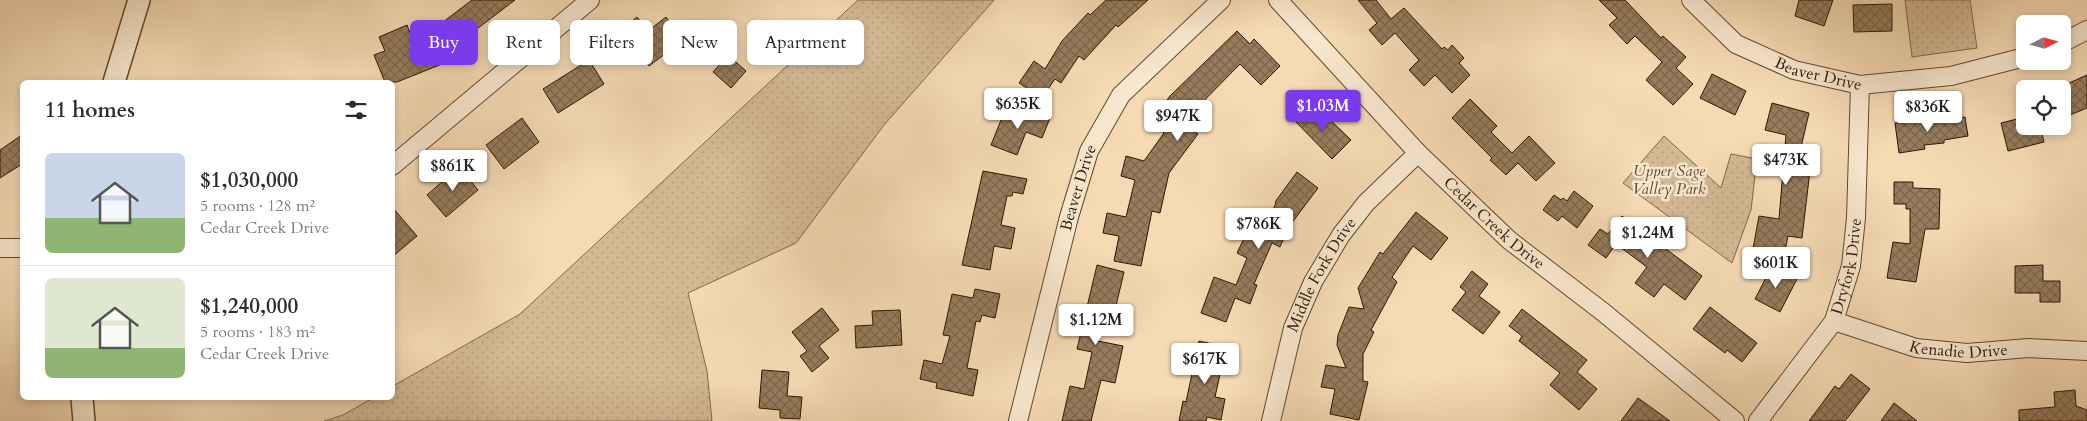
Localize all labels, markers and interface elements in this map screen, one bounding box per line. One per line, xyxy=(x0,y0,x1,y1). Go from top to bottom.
north arrow xyxy=(2016,15,2071,70)
map controls xyxy=(2016,15,2071,135)
chip: Buy xyxy=(410,20,478,65)
chip: Rent xyxy=(488,20,560,65)
chip: Filters xyxy=(570,20,653,65)
chip: New xyxy=(663,20,737,65)
chip: Apartment xyxy=(747,20,864,65)
street label: Beaver Drive xyxy=(1771,52,1864,96)
button: locate xyxy=(2016,80,2071,135)
pin: $635K xyxy=(983,88,1053,130)
pin: $1.03M xyxy=(1282,90,1364,132)
pin: $836K xyxy=(1893,90,1963,133)
text: $635K xyxy=(995,93,1041,115)
text: $1.03M xyxy=(1297,95,1349,117)
text: 11 homes xyxy=(45,96,135,125)
icon: filters xyxy=(342,96,370,124)
text: $836K xyxy=(1905,96,1951,118)
pin: $947K xyxy=(1143,100,1213,142)
text: $947K xyxy=(1155,105,1201,127)
street label: Beaver Drive xyxy=(1055,140,1102,233)
pin: $473K xyxy=(1751,144,1821,186)
text: $473K xyxy=(1763,149,1809,171)
pin: $861K xyxy=(418,150,488,192)
text: $861K xyxy=(430,155,476,177)
park label: Upper Sage Valley Park xyxy=(1632,160,1706,200)
text: $1,030,000 xyxy=(200,166,298,195)
street label: Cedar Creek Drive xyxy=(1439,172,1549,274)
icon: home xyxy=(85,173,145,233)
text: 5 rooms · 128 m² xyxy=(200,195,315,217)
pin: $786K xyxy=(1224,208,1294,250)
text: $786K xyxy=(1236,213,1282,235)
street label: Middle Fork Drive xyxy=(1282,213,1362,335)
pin: $1.24M xyxy=(1607,216,1689,259)
text: Cedar Creek Drive xyxy=(200,217,329,239)
street label: Dryfork Drive xyxy=(1826,217,1867,317)
text: $1.24M xyxy=(1622,222,1674,244)
pin: $601K xyxy=(1741,246,1811,289)
text: $601K xyxy=(1753,252,1799,274)
text: $1,240,000 xyxy=(200,292,298,321)
icon: home xyxy=(85,298,145,358)
pin: $1.12M xyxy=(1055,304,1137,346)
text: $1.12M xyxy=(1070,309,1122,331)
text: 5 rooms · 183 m² xyxy=(200,321,315,343)
street label: Kenadie Drive xyxy=(1906,335,2008,364)
pin: $617K xyxy=(1170,342,1240,385)
text: Cedar Creek Drive xyxy=(200,343,329,365)
text: $617K xyxy=(1182,348,1228,370)

